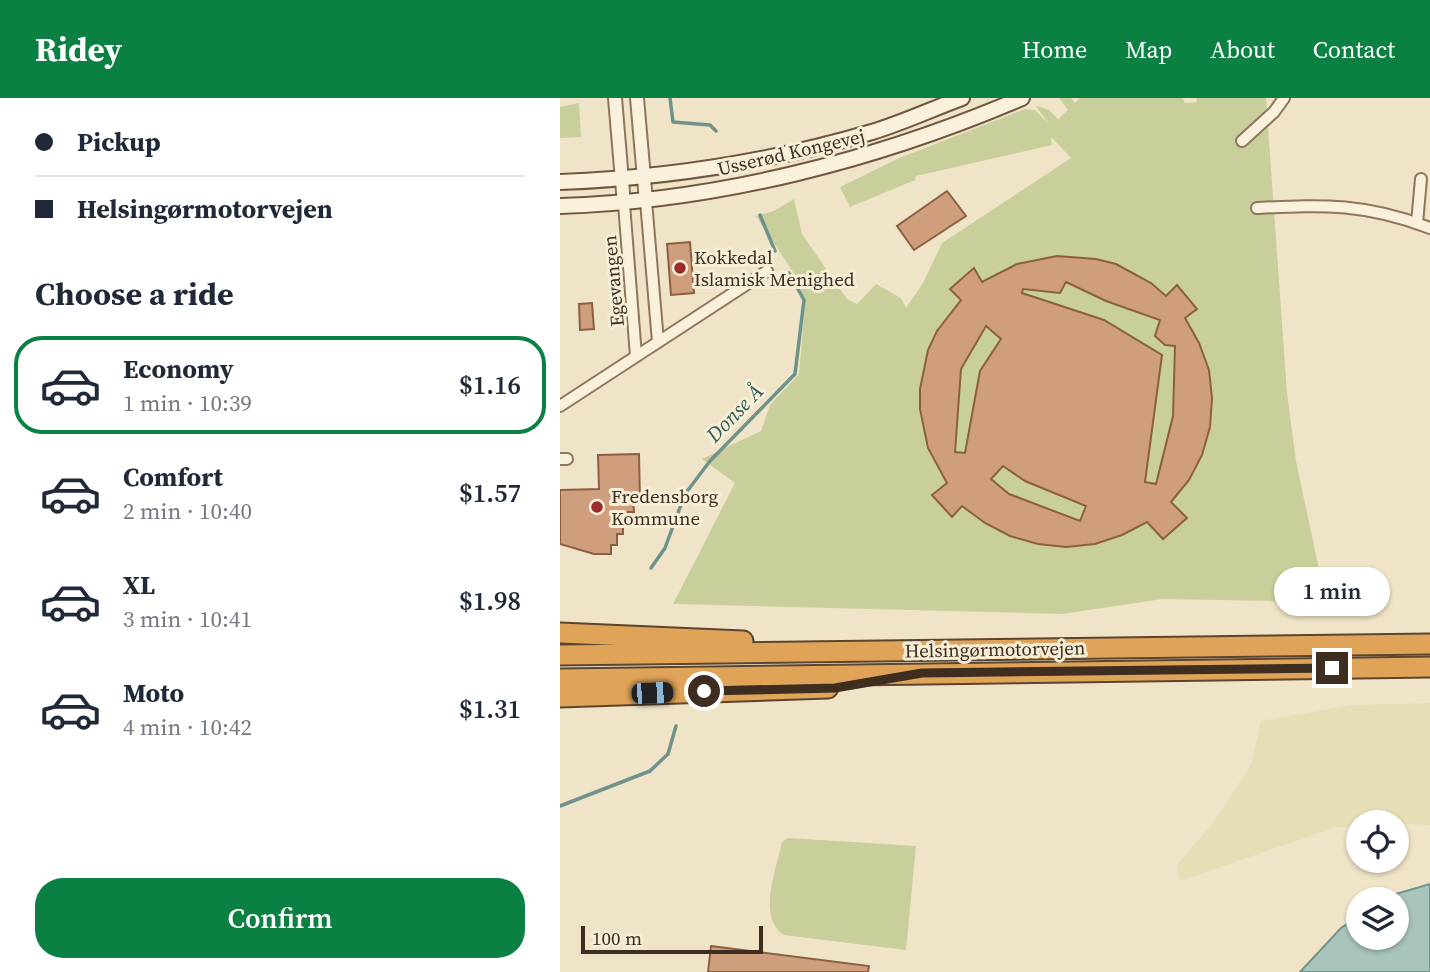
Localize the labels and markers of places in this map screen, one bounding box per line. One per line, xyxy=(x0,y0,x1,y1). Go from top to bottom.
place label: Kokkedal Islamisk Menighed xyxy=(694,244,855,292)
marker: Kokkedal Islamisk Menighed xyxy=(672,260,688,276)
place label: Fredensborg Kommune xyxy=(611,483,718,531)
marker: Fredensborg Kommune xyxy=(589,499,605,515)

